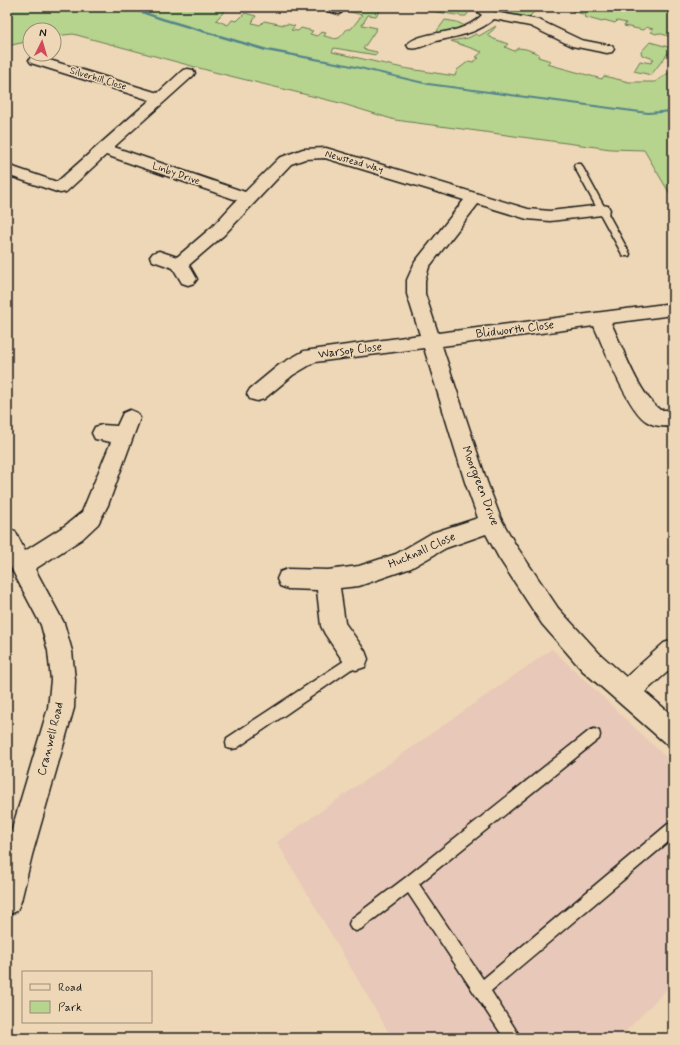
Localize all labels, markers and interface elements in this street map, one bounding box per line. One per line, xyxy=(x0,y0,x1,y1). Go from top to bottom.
north arrow xyxy=(22,22,62,62)
text: N xyxy=(39,26,47,40)
street label: Silverhill Close xyxy=(68,64,128,94)
street label: Newstead Way xyxy=(323,147,385,177)
street label: Linby Drive xyxy=(151,159,202,188)
street label: Blidworth Close xyxy=(475,317,555,343)
street label: Warsop Close xyxy=(317,339,383,363)
street label: Moorgreen Drive xyxy=(457,444,503,528)
street label: Hucknall Close xyxy=(386,529,458,573)
street label: Cranwell Road xyxy=(34,700,68,778)
legend xyxy=(22,971,152,1023)
text: Road xyxy=(58,980,82,996)
text: Park xyxy=(58,1000,82,1016)

